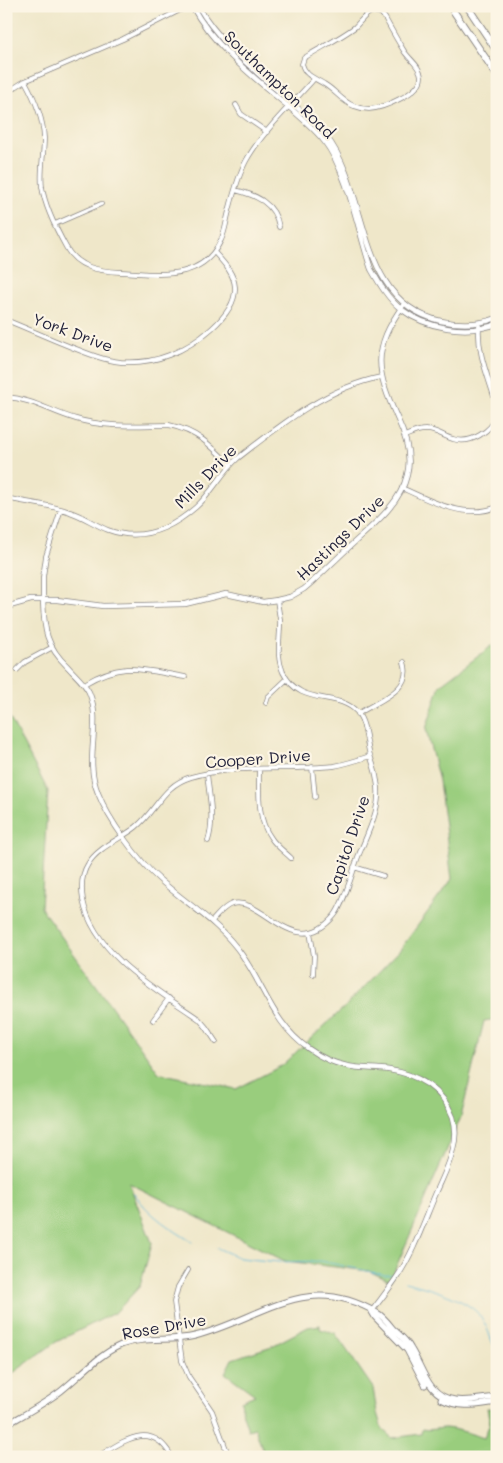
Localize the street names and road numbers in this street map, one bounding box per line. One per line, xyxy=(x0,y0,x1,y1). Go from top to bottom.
street label: Southampton Road xyxy=(220,26,340,142)
street label: York Drive xyxy=(30,308,116,356)
street label: Mills Drive xyxy=(169,440,241,512)
street label: Hastings Drive xyxy=(292,490,388,584)
street label: Cooper Drive xyxy=(205,744,311,772)
street label: Capitol Drive xyxy=(320,792,374,898)
street label: Rose Drive xyxy=(120,1308,208,1344)

